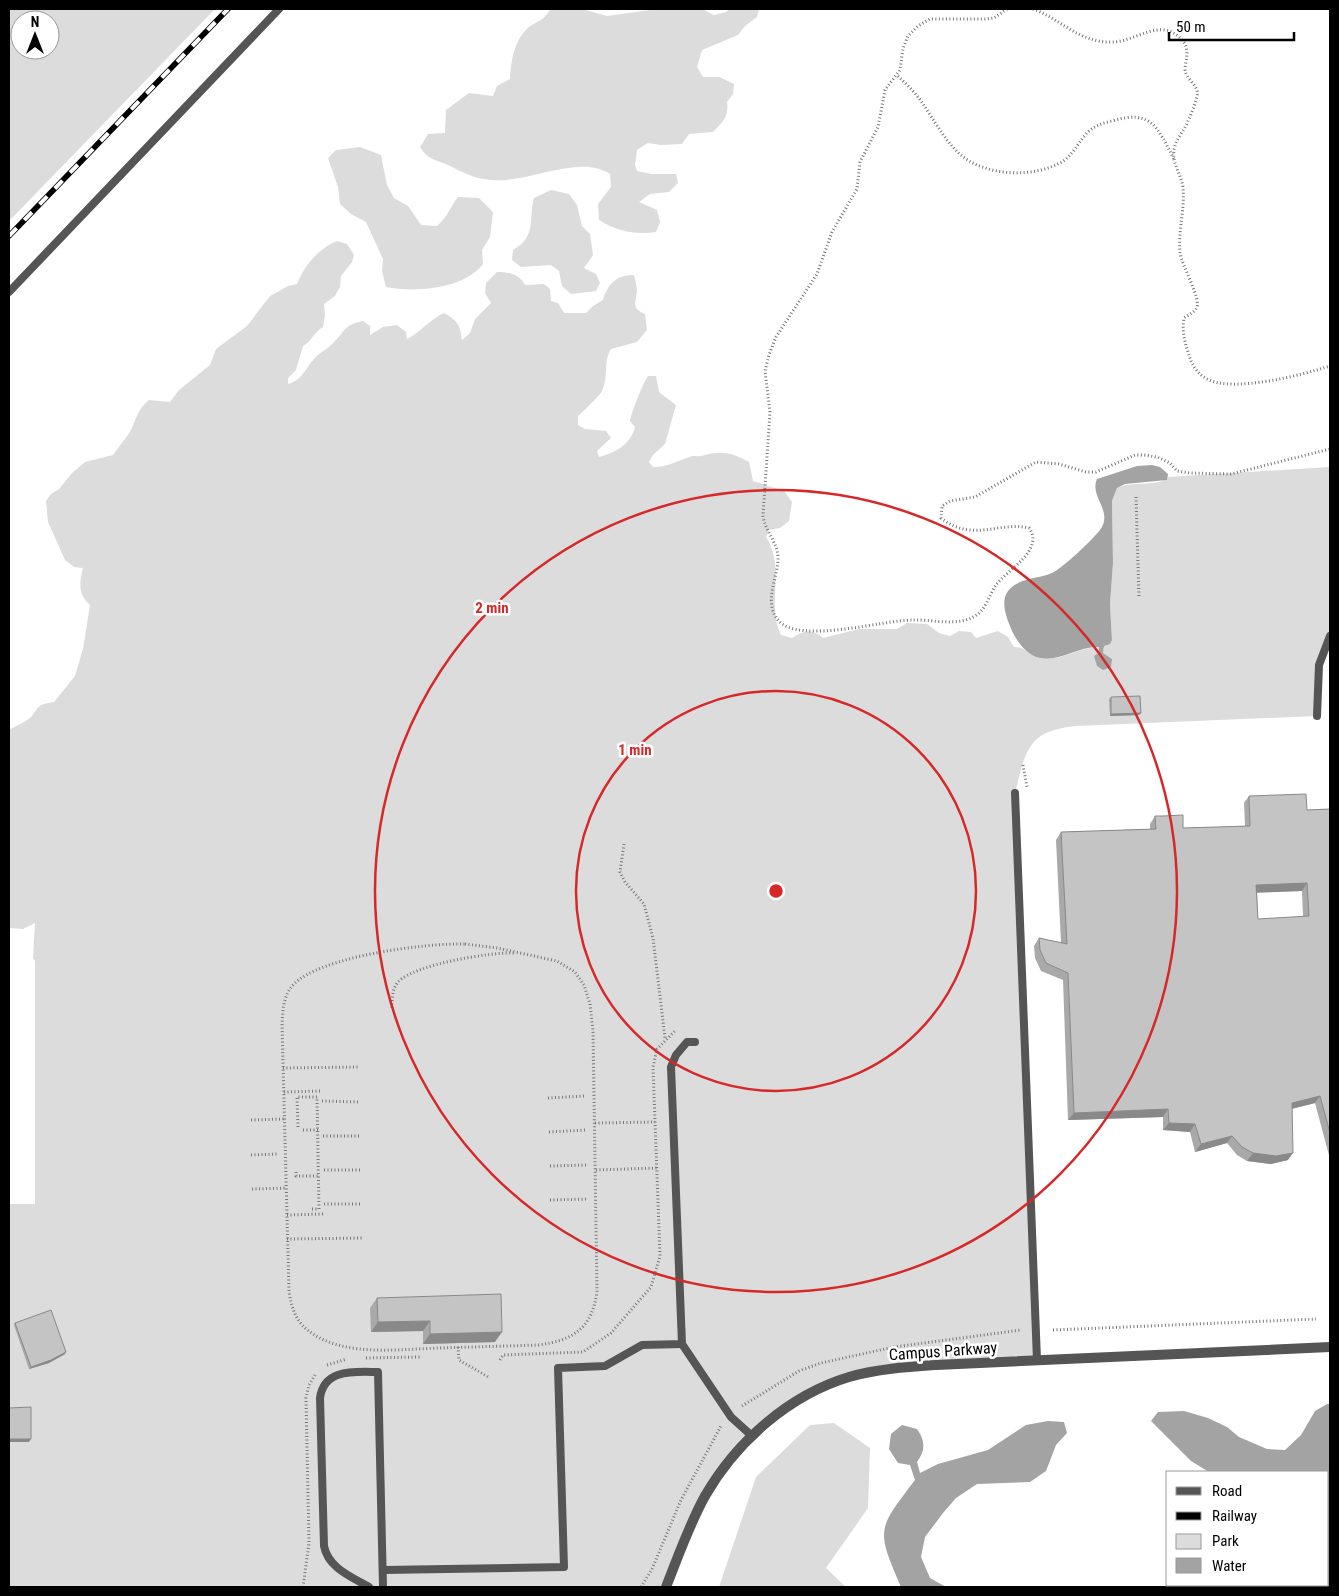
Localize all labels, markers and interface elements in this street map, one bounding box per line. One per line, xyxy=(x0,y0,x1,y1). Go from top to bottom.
north arrow xyxy=(10,10,60,60)
scale bar xyxy=(1169,10,1294,42)
text: N xyxy=(31,14,39,30)
text: 50 m xyxy=(1176,18,1206,36)
text: 2 min xyxy=(475,599,509,617)
text: 1 min xyxy=(618,741,652,759)
centre of rings xyxy=(767,882,785,900)
street label: Campus Parkway xyxy=(888,1338,998,1364)
legend xyxy=(1166,1471,1329,1586)
text: Road xyxy=(1212,1482,1242,1500)
text: Railway xyxy=(1212,1507,1257,1525)
text: Park xyxy=(1212,1532,1239,1550)
text: Water xyxy=(1212,1557,1247,1575)

